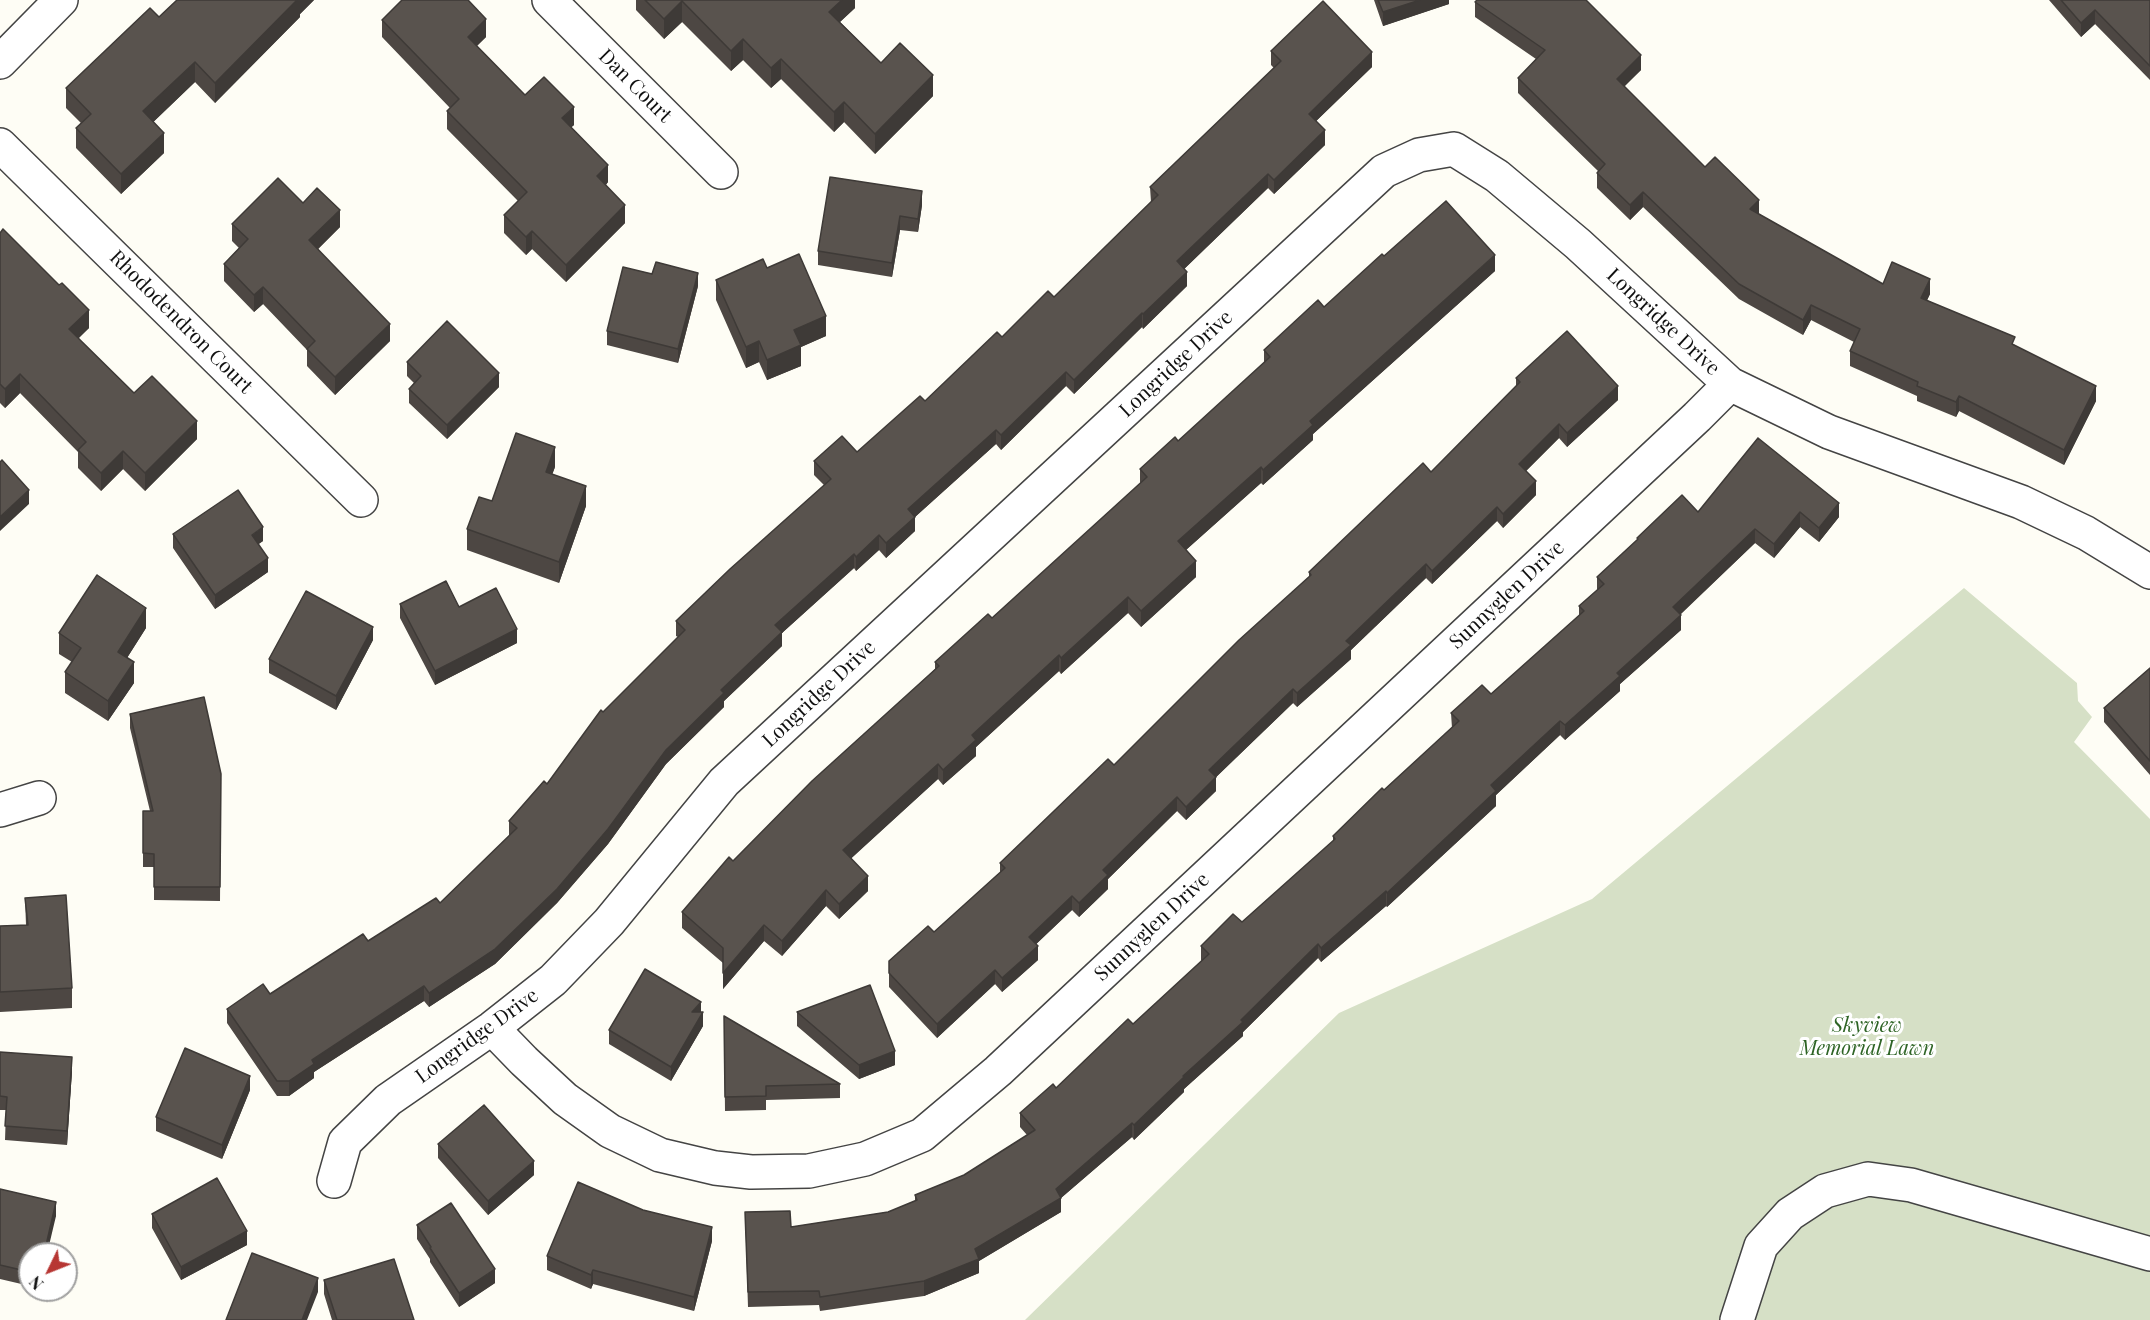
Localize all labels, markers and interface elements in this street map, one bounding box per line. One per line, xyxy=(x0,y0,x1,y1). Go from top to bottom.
street label: Dan Court xyxy=(593,44,677,128)
street label: Rhododendron Court xyxy=(105,246,257,398)
street label: Longridge Drive xyxy=(1602,264,1724,380)
street label: Longridge Drive xyxy=(1115,306,1237,422)
street label: Sunnyglen Drive xyxy=(1445,536,1569,654)
street label: Longridge Drive xyxy=(758,636,880,752)
street label: Sunnyglen Drive xyxy=(1090,868,1214,986)
street label: Longridge Drive xyxy=(411,983,543,1089)
park label: Skyview Memorial Lawn xyxy=(1800,1014,1934,1061)
north arrow xyxy=(18,1242,78,1302)
text: N xyxy=(24,1272,48,1295)

